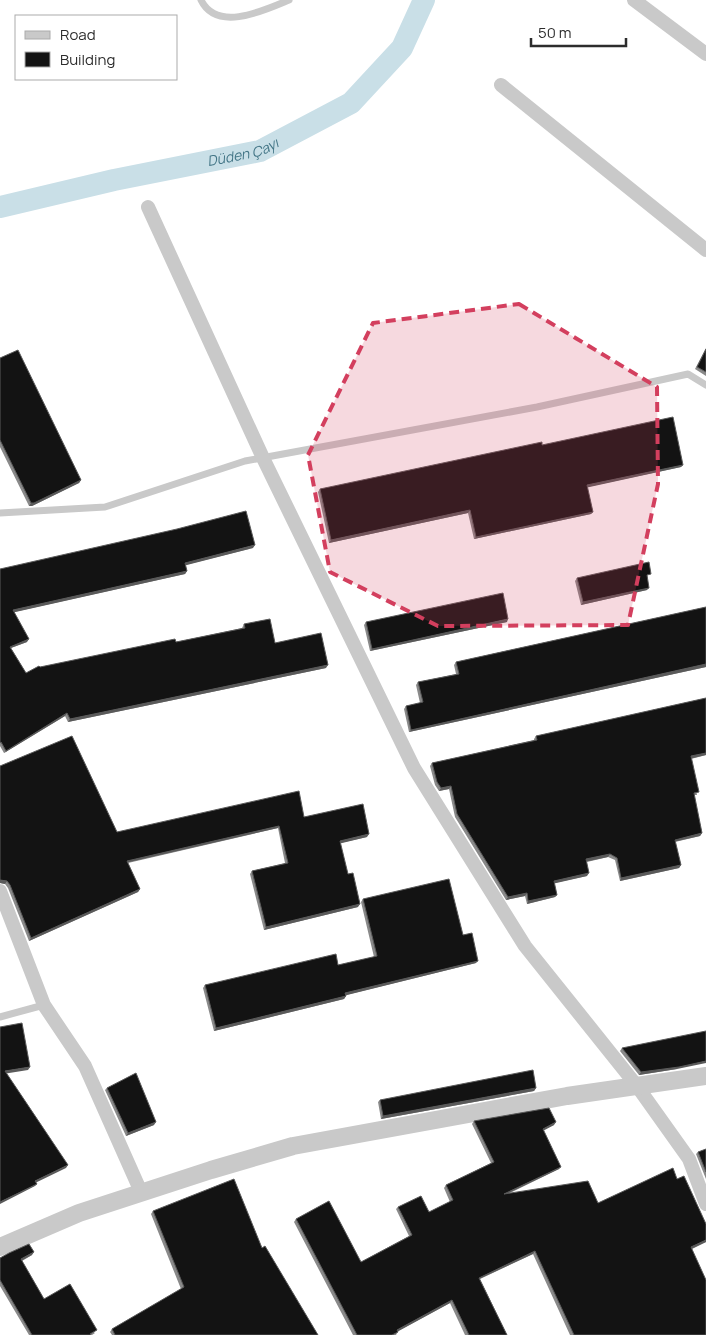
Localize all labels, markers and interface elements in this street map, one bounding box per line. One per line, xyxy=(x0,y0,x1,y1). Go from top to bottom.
legend xyxy=(15,15,178,80)
scale bar xyxy=(531,15,626,47)
text: 50 m xyxy=(538,22,572,43)
text: Road xyxy=(60,24,96,45)
text: Building xyxy=(60,49,115,70)
water label: Düden Çayı xyxy=(205,132,283,170)

